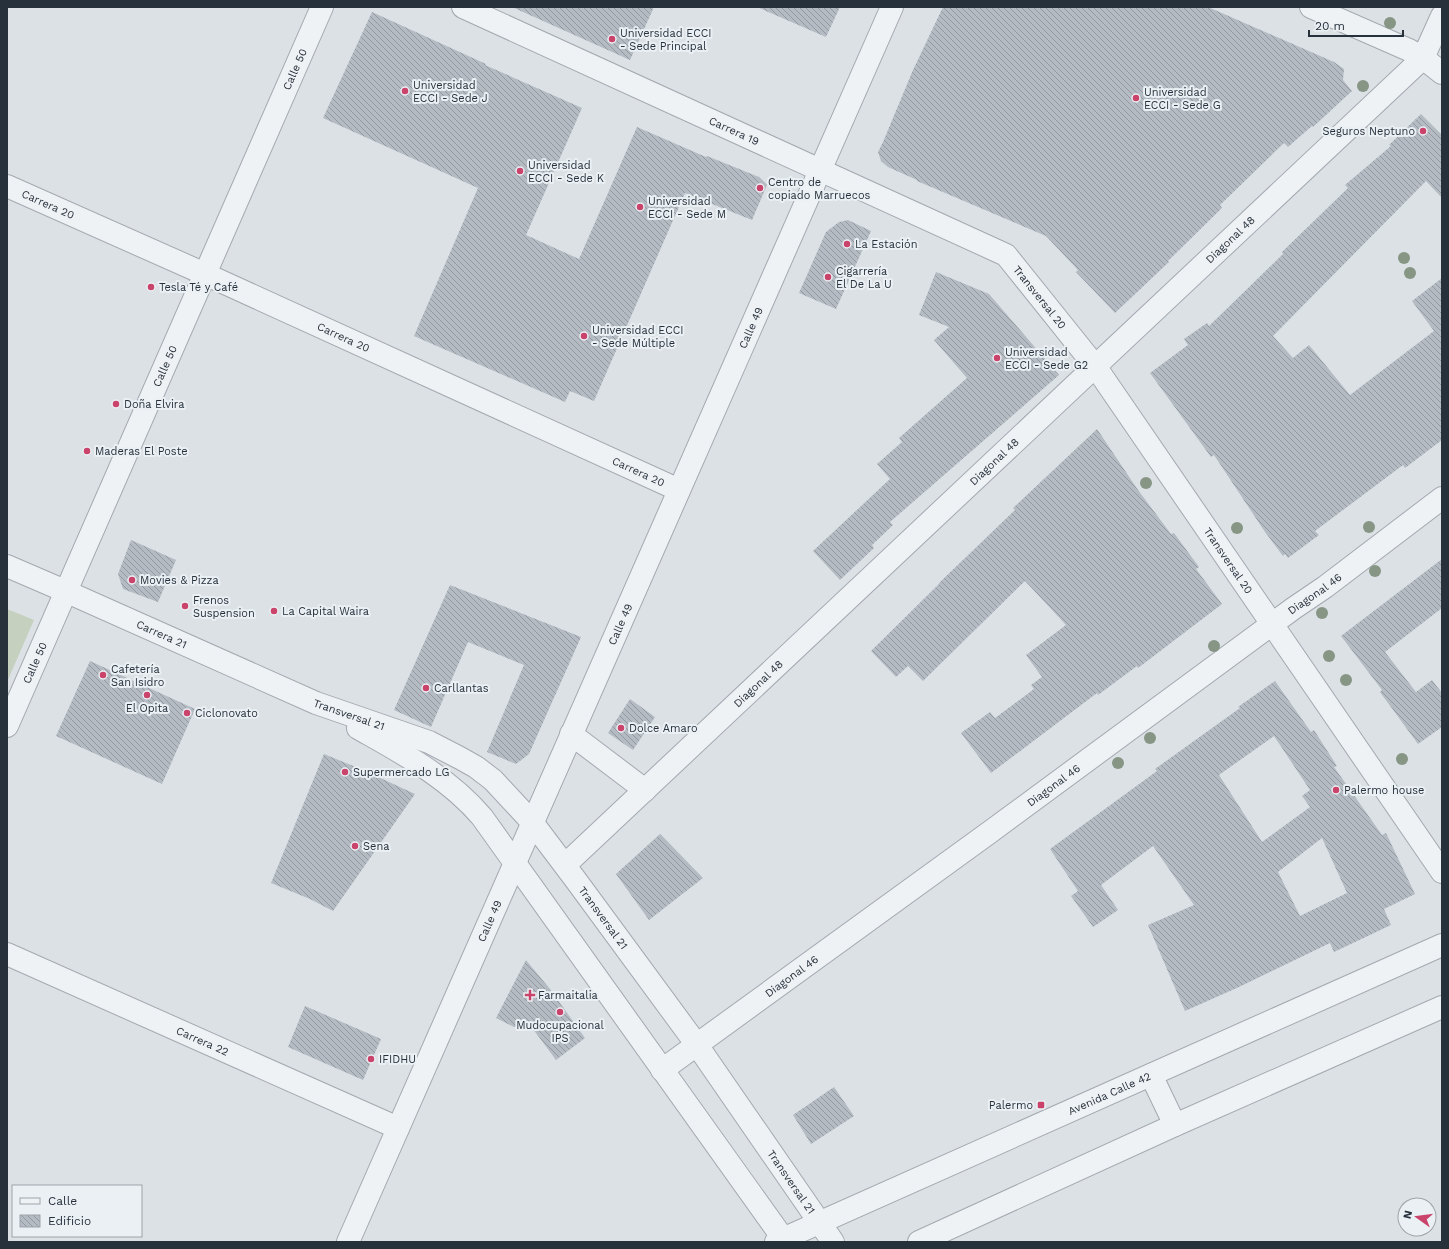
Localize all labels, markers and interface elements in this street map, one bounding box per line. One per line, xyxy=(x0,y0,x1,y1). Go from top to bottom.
scale bar xyxy=(1309,12,1403,38)
text: 20 m xyxy=(1315,19,1345,33)
place label: Universidad ECCI - Sede Principal xyxy=(620,27,712,53)
marker: Universidad ECCI - Sede Principal xyxy=(607,34,617,44)
street label: Calle 50 xyxy=(280,47,310,92)
place label: Universidad ECCI - Sede J xyxy=(413,79,488,105)
marker: Universidad ECCI - Sede J xyxy=(400,86,410,96)
place label: Universidad ECCI - Sede G xyxy=(1144,86,1221,112)
marker: Universidad ECCI - Sede G xyxy=(1131,93,1141,103)
street label: Carrera 19 xyxy=(707,114,761,148)
place label: Seguros Neptuno xyxy=(1323,125,1415,138)
marker: Seguros Neptuno xyxy=(1418,126,1428,136)
place label: Universidad ECCI - Sede K xyxy=(528,159,604,185)
marker: Universidad ECCI - Sede K xyxy=(515,166,525,176)
place label: Centro de copiado Marruecos xyxy=(768,176,870,202)
marker: Centro de copiado Marruecos xyxy=(755,183,765,193)
street label: Carrera 20 xyxy=(20,187,76,222)
place label: Universidad ECCI - Sede M xyxy=(648,195,726,221)
marker: Universidad ECCI - Sede M xyxy=(635,202,645,212)
street label: Diagonal 48 xyxy=(1203,213,1258,266)
place label: La Estación xyxy=(855,238,917,251)
marker: La Estación xyxy=(842,239,852,249)
street label: Transversal 20 xyxy=(1010,263,1069,332)
place label: Cigarrería El De La U xyxy=(836,265,892,291)
marker: Cigarrería El De La U xyxy=(823,272,833,282)
place label: Tesla Té y Café xyxy=(159,281,238,294)
marker: Tesla Té y Café xyxy=(146,282,156,292)
street label: Calle 49 xyxy=(736,305,766,351)
street label: Carrera 20 xyxy=(315,320,372,355)
place label: Universidad ECCI - Sede Múltiple xyxy=(592,324,684,350)
marker: Universidad ECCI - Sede Múltiple xyxy=(579,331,589,341)
street label: Calle 50 xyxy=(150,343,180,389)
place label: Universidad ECCI - Sede G2 xyxy=(1005,346,1088,372)
marker: Universidad ECCI - Sede G2 xyxy=(992,353,1002,363)
place label: Doña Elvira xyxy=(124,398,184,411)
marker: Doña Elvira xyxy=(111,399,121,409)
street label: Diagonal 48 xyxy=(967,435,1022,488)
place label: Maderas El Poste xyxy=(95,445,188,458)
marker: Maderas El Poste xyxy=(82,446,92,456)
street label: Carrera 20 xyxy=(610,454,667,490)
street label: Transversal 20 xyxy=(1201,525,1255,596)
street label: Diagonal 46 xyxy=(1285,570,1345,617)
place label: Movies & Pizza xyxy=(140,574,219,587)
marker: Movies & Pizza xyxy=(127,575,137,585)
place label: Frenos Suspension xyxy=(193,594,255,620)
marker: Frenos Suspension xyxy=(180,601,190,611)
street label: Calle 49 xyxy=(606,601,635,647)
place label: La Capital Waira xyxy=(282,605,369,618)
marker: La Capital Waira xyxy=(269,606,279,616)
street label: Carrera 21 xyxy=(134,618,189,651)
street label: Calle 50 xyxy=(20,640,50,686)
street label: Diagonal 48 xyxy=(731,657,786,710)
place label: Cafetería San Isidro xyxy=(111,663,164,689)
marker: Cafetería San Isidro xyxy=(98,670,108,680)
place label: Carllantas xyxy=(434,682,489,695)
marker: Carllantas xyxy=(421,683,431,693)
marker: El Opita xyxy=(142,690,152,700)
street label: Transversal 21 xyxy=(311,697,386,733)
place label: El Opita xyxy=(126,702,168,715)
place label: Ciclonovato xyxy=(195,707,258,720)
marker: Ciclonovato xyxy=(182,708,192,718)
place label: Dolce Amaro xyxy=(629,722,698,735)
marker: Dolce Amaro xyxy=(616,723,626,733)
street label: Diagonal 46 xyxy=(1025,762,1083,810)
place label: Supermercado LG xyxy=(353,766,450,779)
marker: Supermercado LG xyxy=(340,767,350,777)
place label: Palermo house xyxy=(1344,784,1424,797)
marker: Palermo house xyxy=(1331,785,1341,795)
place label: Sena xyxy=(363,840,389,853)
marker: Sena xyxy=(350,841,360,851)
street label: Transversal 21 xyxy=(576,884,630,952)
street label: Calle 49 xyxy=(475,898,505,944)
street label: Diagonal 46 xyxy=(763,953,821,1000)
place label: Farmaitalia xyxy=(538,989,598,1002)
marker: Farmaitalia xyxy=(525,990,535,1000)
marker: Mudocupacional IPS xyxy=(555,1007,565,1017)
place label: Mudocupacional IPS xyxy=(516,1019,605,1045)
street label: Carrera 22 xyxy=(174,1024,230,1059)
place label: IFIDHU xyxy=(379,1053,416,1066)
marker: IFIDHU xyxy=(366,1054,376,1064)
street label: Avenida Calle 42 xyxy=(1066,1070,1153,1118)
place label: Palermo xyxy=(989,1099,1033,1112)
marker: Palermo xyxy=(1036,1100,1046,1110)
street label: Transversal 21 xyxy=(764,1147,818,1216)
legend xyxy=(12,1185,142,1237)
text: Calle xyxy=(48,1194,77,1208)
north arrow xyxy=(1397,1197,1437,1237)
text: N xyxy=(1400,1209,1415,1220)
text: Edificio xyxy=(48,1214,91,1228)

